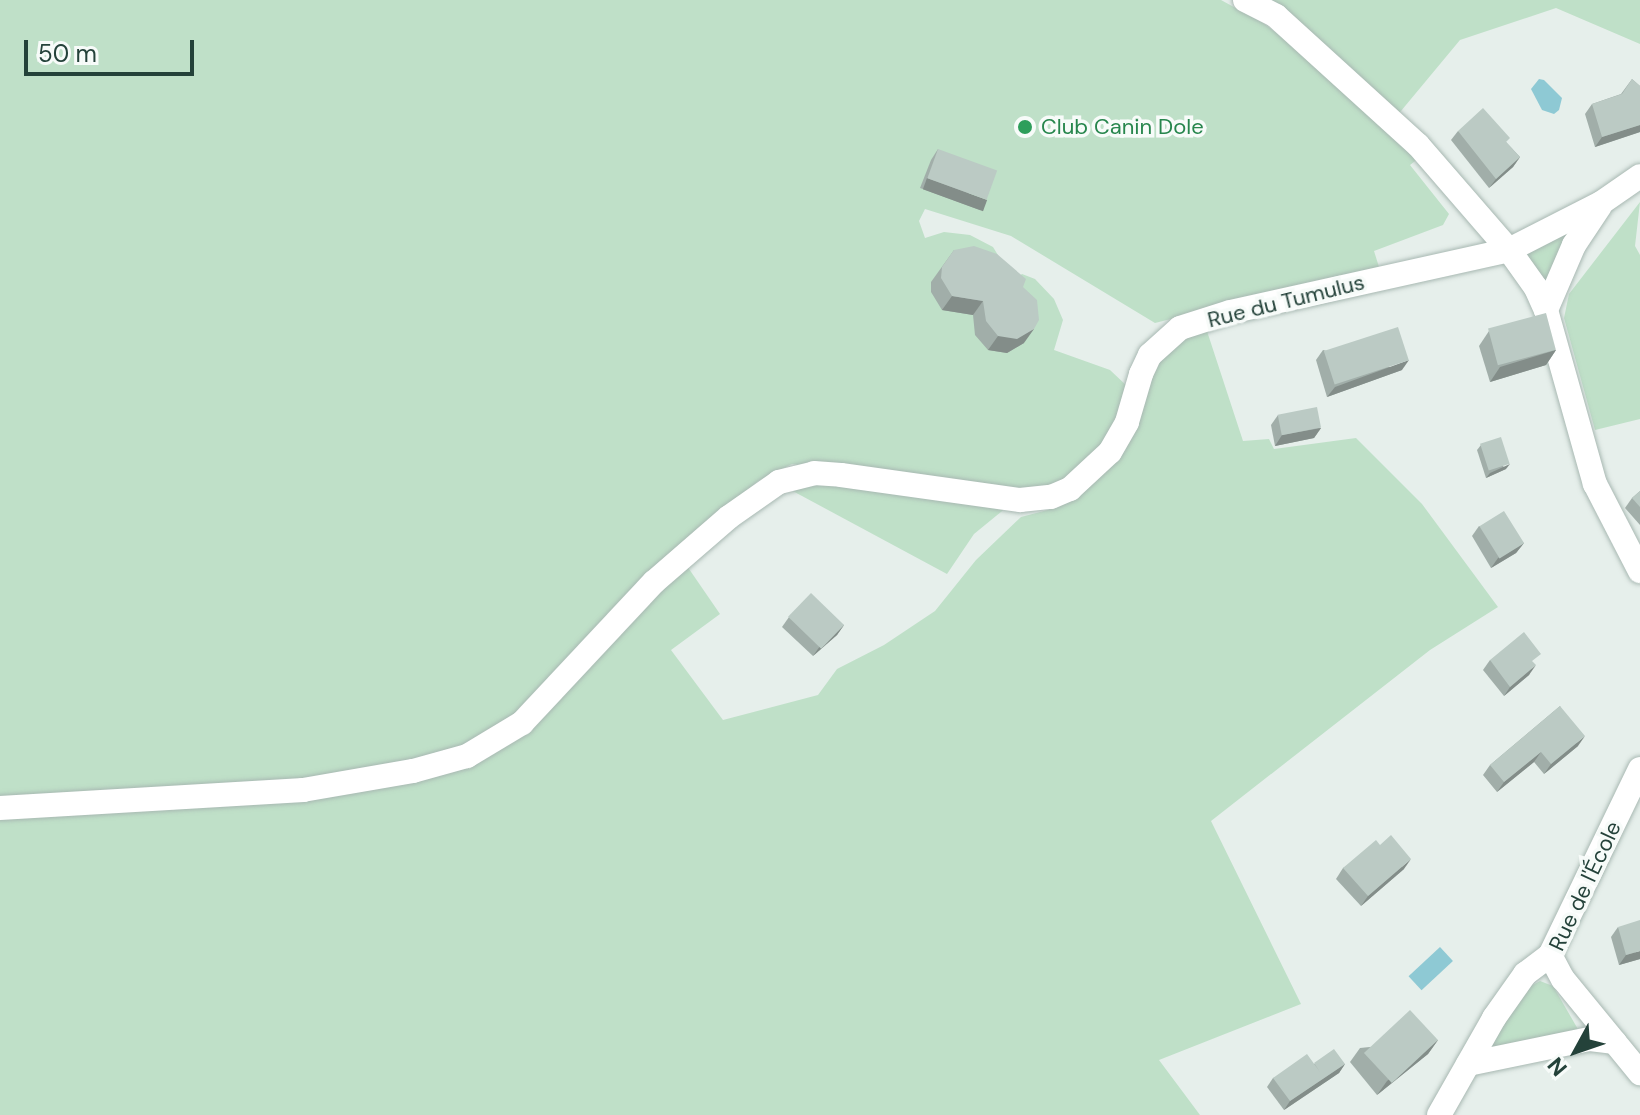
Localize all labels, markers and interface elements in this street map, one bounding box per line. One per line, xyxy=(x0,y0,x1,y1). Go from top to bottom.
scale bar xyxy=(28,24,198,74)
text: 50 m xyxy=(38,38,97,69)
place label: Club Canin Dole xyxy=(1041,114,1204,140)
marker: Club Canin Dole xyxy=(1016,118,1034,136)
street label: Rue du Tumulus xyxy=(1205,269,1367,333)
street label: Rue de l'École xyxy=(1543,817,1627,955)
north arrow xyxy=(1536,1011,1616,1091)
text: N xyxy=(1541,1051,1574,1082)

